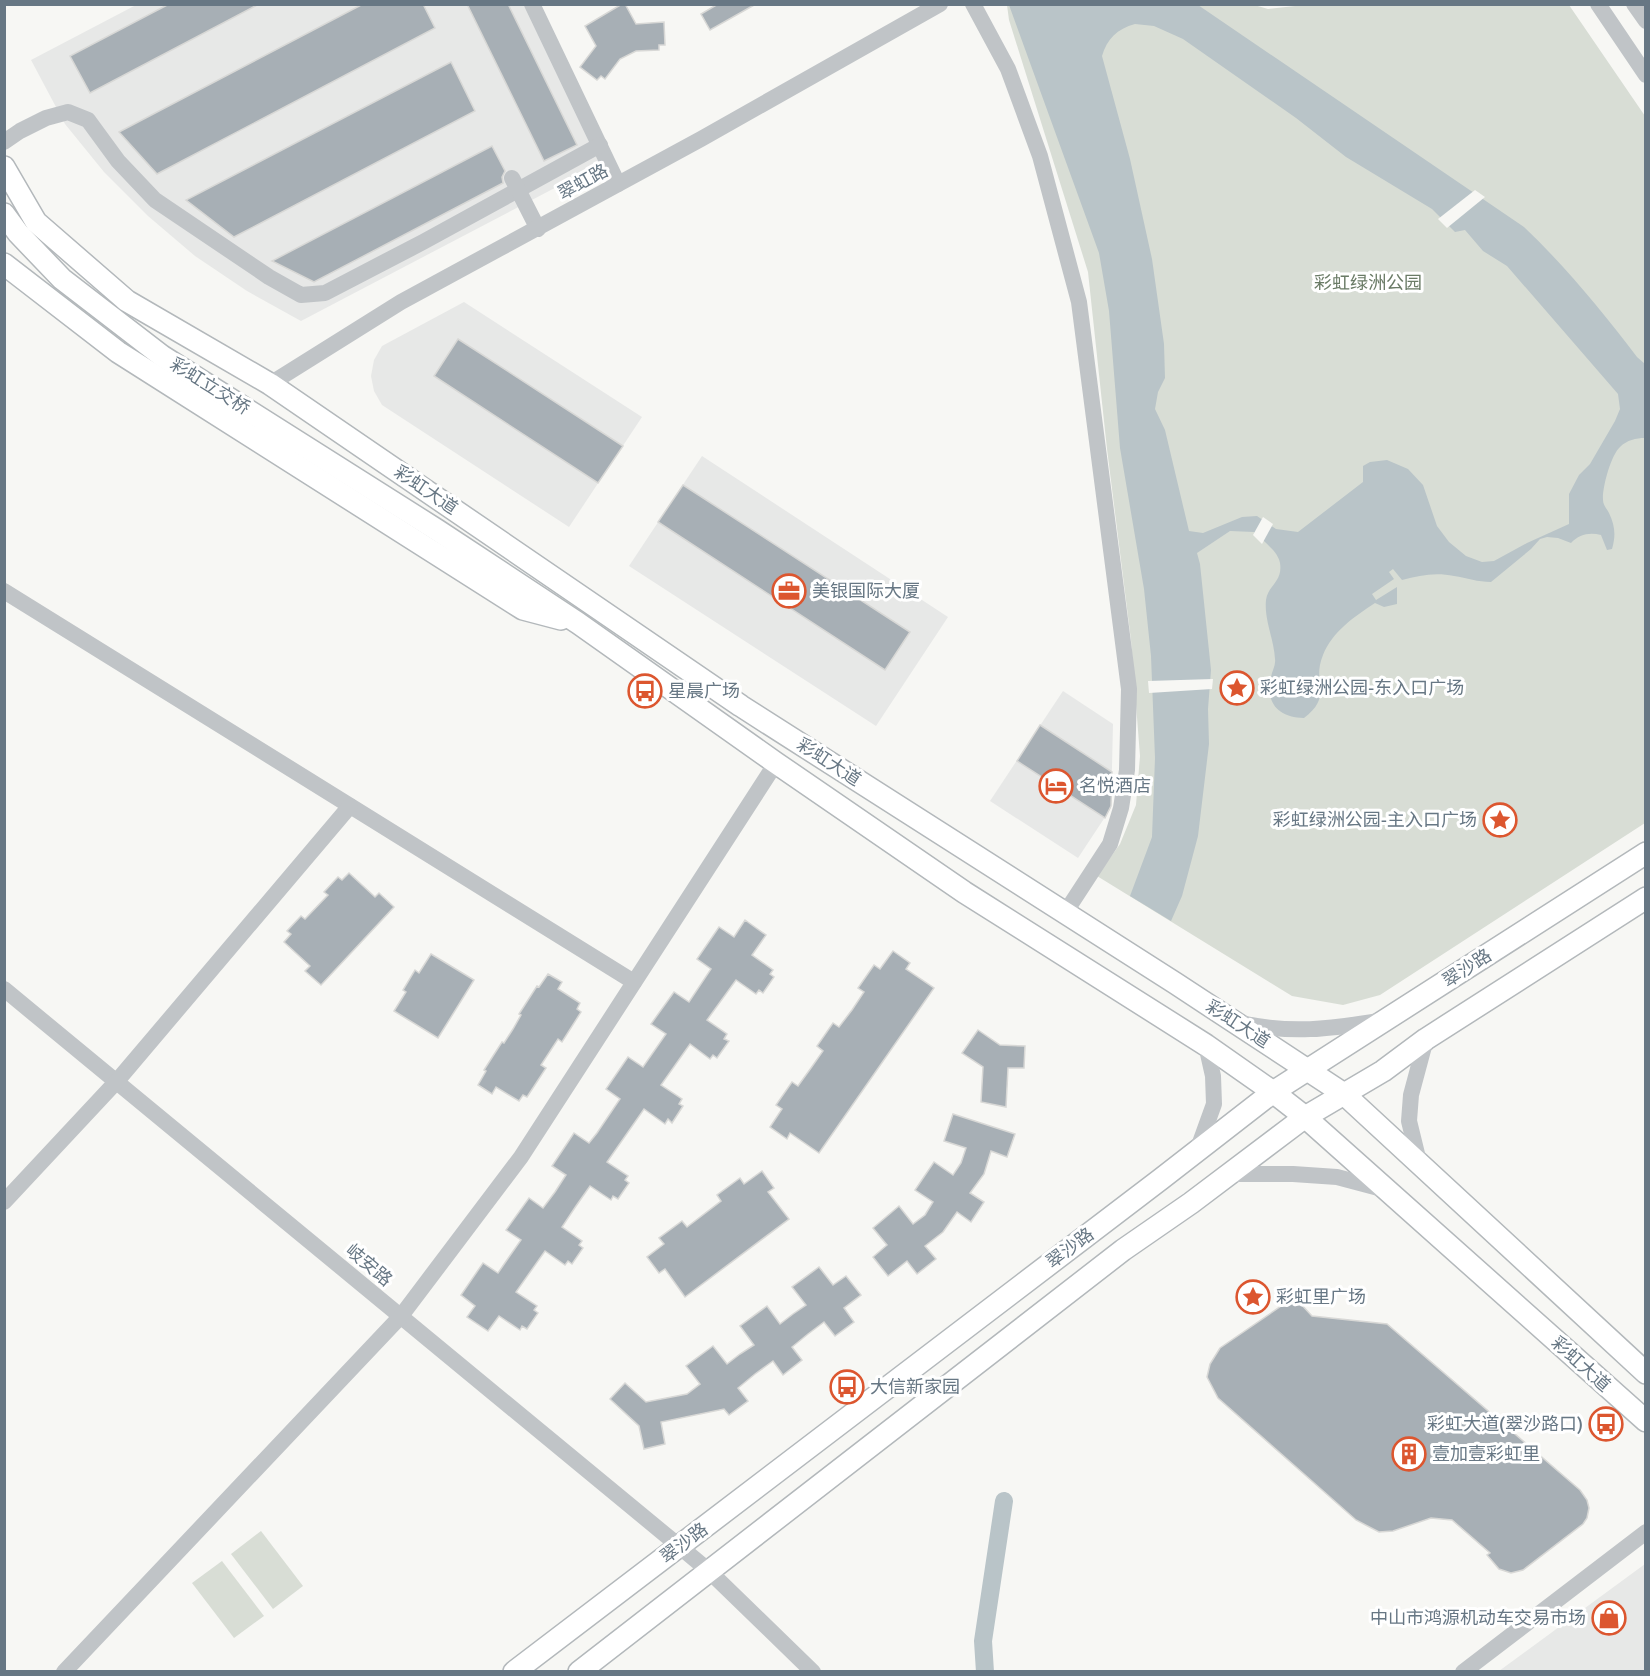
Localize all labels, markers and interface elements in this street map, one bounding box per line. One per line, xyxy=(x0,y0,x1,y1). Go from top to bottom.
street label: 翠虹路 xyxy=(554,159,612,205)
park label: 彩虹绿洲公园 xyxy=(1314,272,1422,294)
street label: 彩虹立交桥 xyxy=(166,353,254,419)
street label: 彩虹大道 xyxy=(390,461,462,519)
office icon: 美银国际大厦 xyxy=(771,573,807,609)
place label: 美银国际大厦 xyxy=(812,580,920,602)
place icon: 彩虹绿洲公园-东入口广场 xyxy=(1219,670,1255,706)
bus stop icon: 星晨广场 xyxy=(627,673,663,709)
place label: 彩虹绿洲公园-东入口广场 xyxy=(1260,677,1464,699)
place label: 星晨广场 xyxy=(668,680,740,702)
street label: 彩虹大道 xyxy=(793,733,865,791)
hotel icon: 名悦酒店 xyxy=(1038,768,1074,804)
place label: 名悦酒店 xyxy=(1079,775,1151,797)
place icon: 彩虹绿洲公园-主入口广场 xyxy=(1482,802,1518,838)
place label: 彩虹绿洲公园-主入口广场 xyxy=(1273,809,1477,831)
street label: 翠沙路 xyxy=(1438,944,1496,992)
street label: 彩虹大道 xyxy=(1202,995,1274,1053)
street label: 翠沙路 xyxy=(1042,1223,1098,1273)
street label: 岐安路 xyxy=(341,1239,397,1291)
place icon: 彩虹里广场 xyxy=(1235,1279,1271,1315)
place label: 彩虹里广场 xyxy=(1276,1286,1366,1308)
street label: 彩虹大道 xyxy=(1547,1332,1615,1396)
bus stop icon: 大信新家园 xyxy=(829,1369,865,1405)
place label: 大信新家园 xyxy=(870,1376,960,1398)
bus stop icon: 彩虹大道(翠沙路口) xyxy=(1588,1406,1624,1442)
place label: 彩虹大道(翠沙路口) xyxy=(1427,1413,1583,1435)
building icon: 壹加壹彩虹里 xyxy=(1391,1436,1427,1472)
place label: 壹加壹彩虹里 xyxy=(1432,1443,1540,1465)
street label: 翠沙路 xyxy=(656,1518,712,1568)
shop icon: 中山市鸿源机动车交易市场 xyxy=(1591,1600,1627,1636)
place label: 中山市鸿源机动车交易市场 xyxy=(1370,1607,1586,1629)

